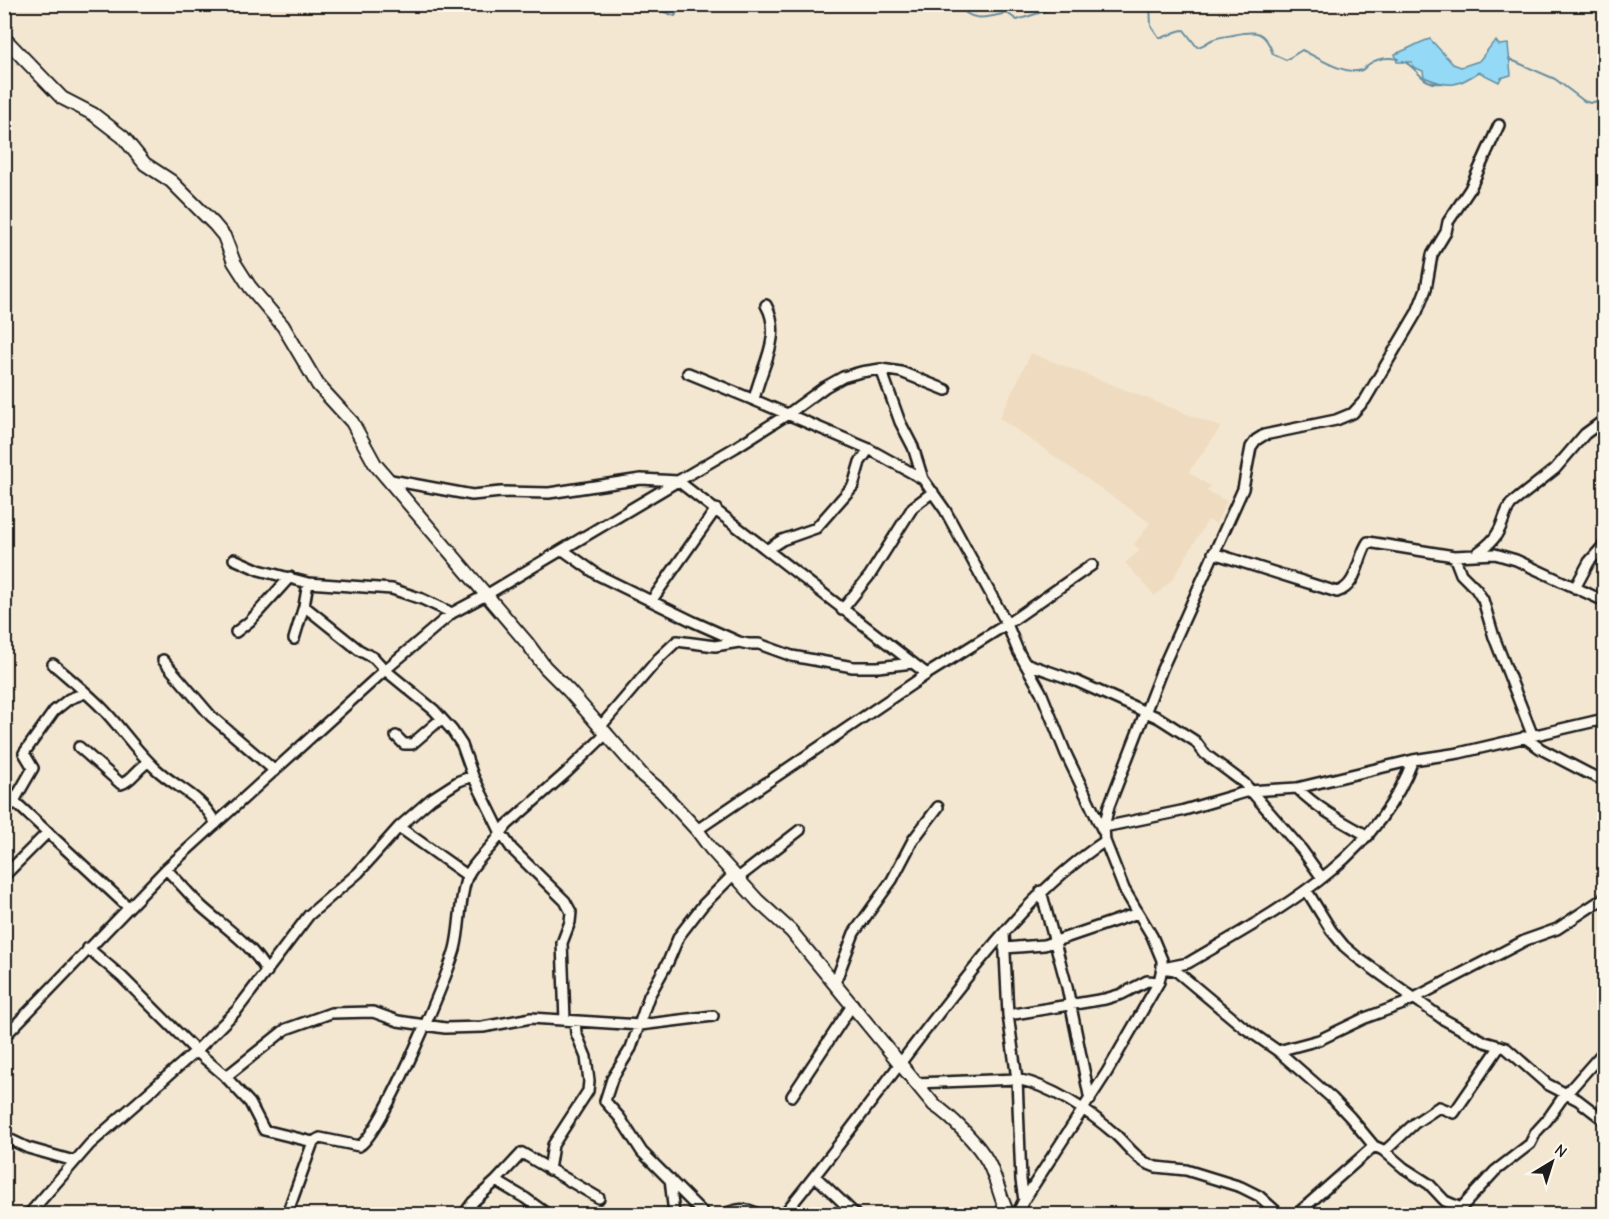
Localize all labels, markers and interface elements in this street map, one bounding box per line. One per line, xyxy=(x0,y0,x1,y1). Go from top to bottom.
north arrow xyxy=(1522,1132,1582,1192)
text: N xyxy=(1551,1141,1570,1161)

